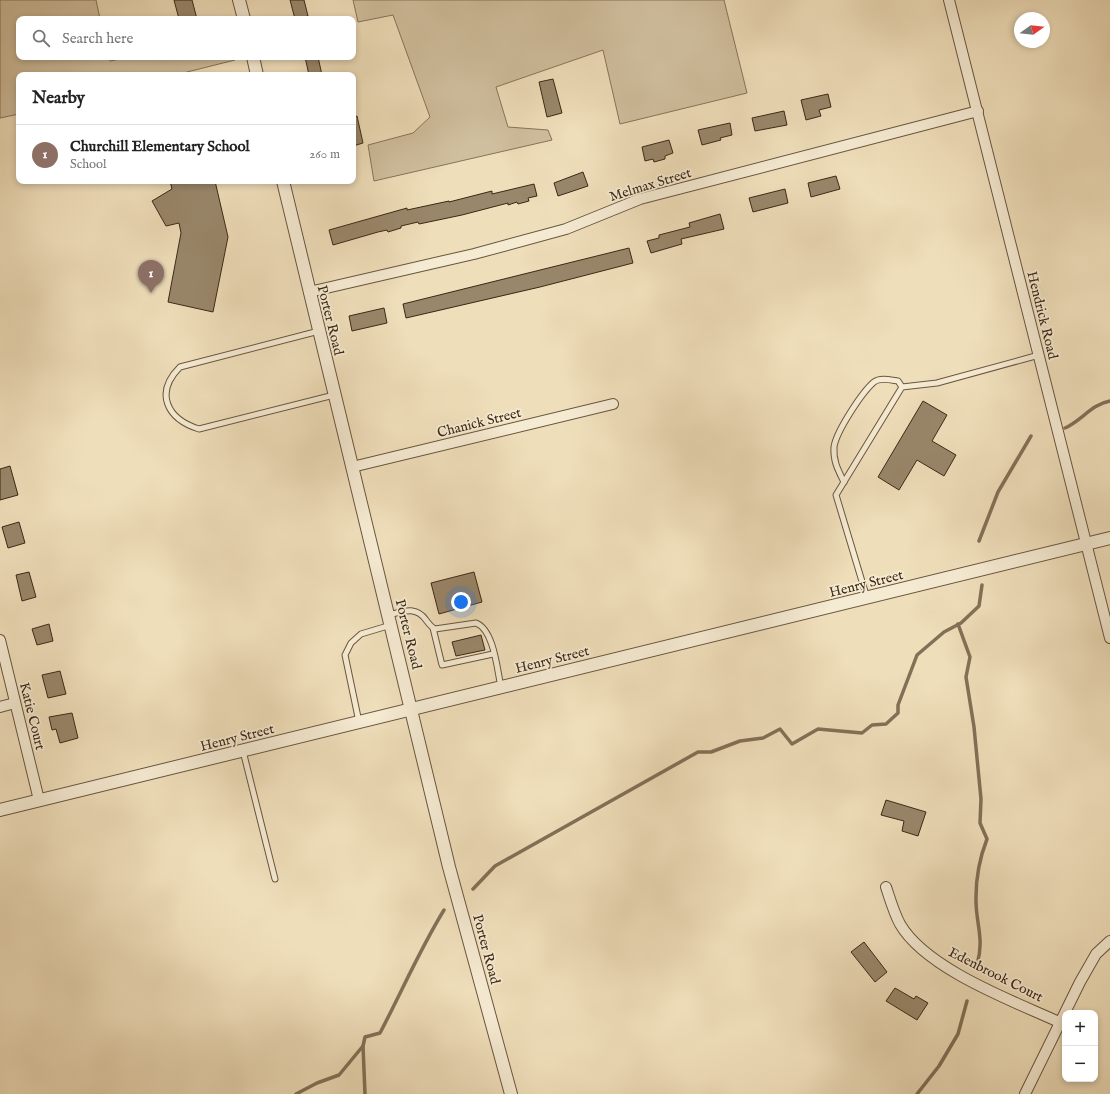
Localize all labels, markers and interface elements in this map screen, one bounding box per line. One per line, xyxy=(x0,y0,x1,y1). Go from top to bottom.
north arrow xyxy=(1014,12,1050,48)
search box xyxy=(16,16,356,60)
icon: search xyxy=(30,27,52,49)
text: Search here xyxy=(62,29,133,48)
text: Nearby xyxy=(32,88,85,109)
text: Churchill Elementary School xyxy=(70,137,250,156)
text: 1 xyxy=(43,146,47,163)
text: 260 m xyxy=(309,146,340,163)
text: School xyxy=(70,156,107,173)
street label: Melmax Street xyxy=(607,164,694,206)
pin: 1 xyxy=(138,260,164,293)
street label: Hendrick Road xyxy=(1022,269,1062,362)
street label: Porter Road xyxy=(313,283,348,358)
street label: Chanick Street xyxy=(435,404,523,442)
street label: Henry Street xyxy=(827,566,905,602)
your location xyxy=(451,592,471,612)
street label: Porter Road xyxy=(391,597,426,672)
street label: Henry Street xyxy=(513,642,591,678)
street label: Katie Court xyxy=(15,681,49,752)
street label: Henry Street xyxy=(198,720,276,756)
street label: Porter Road xyxy=(468,912,504,987)
street label: Edenbrook Court xyxy=(945,943,1046,1007)
map controls xyxy=(1062,1010,1098,1082)
button: + xyxy=(1062,1010,1098,1046)
button: − xyxy=(1062,1046,1098,1082)

